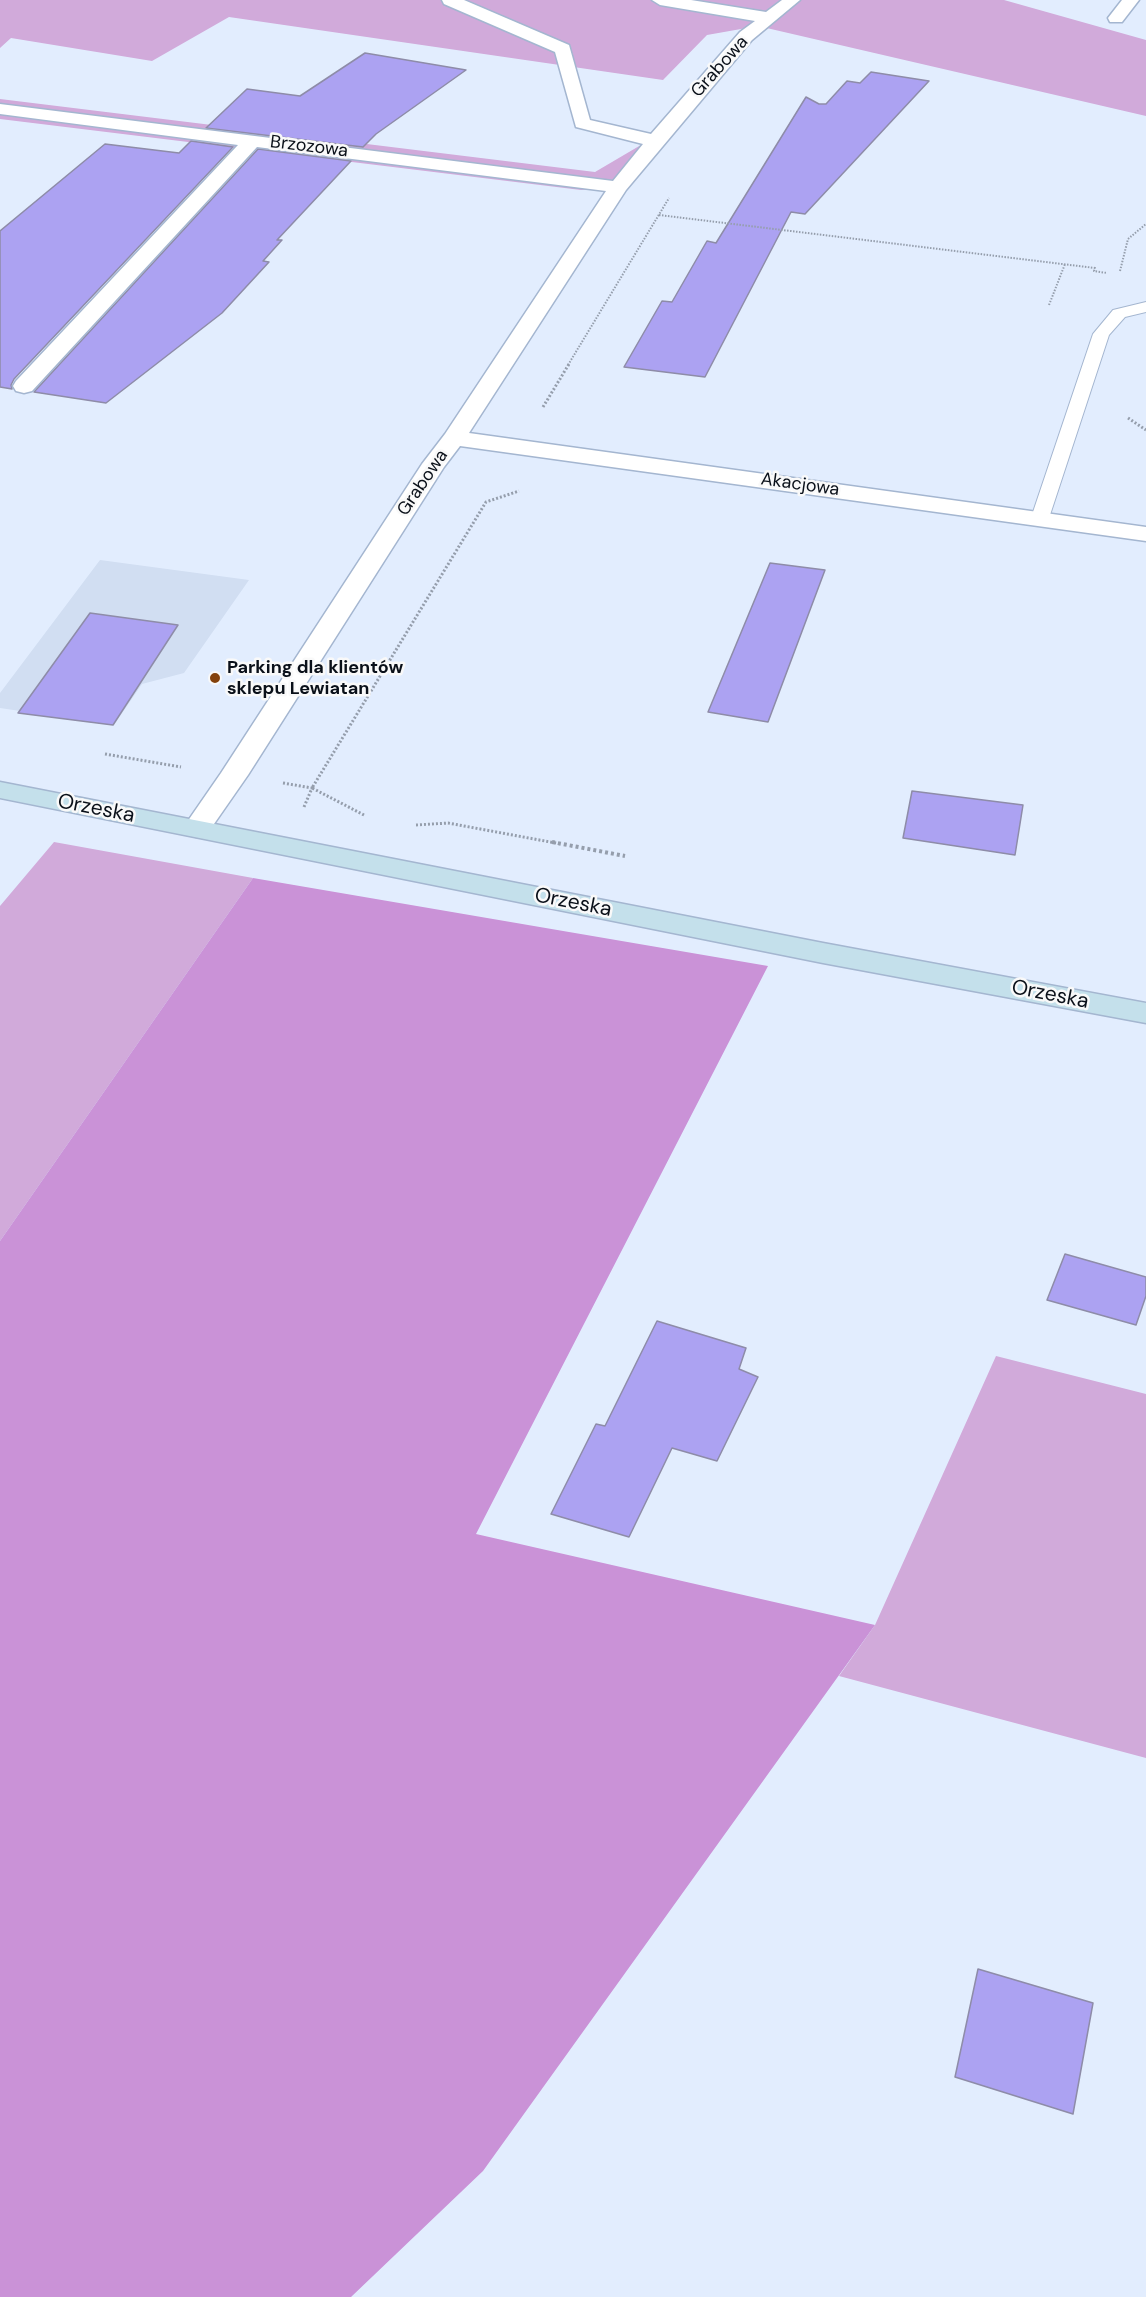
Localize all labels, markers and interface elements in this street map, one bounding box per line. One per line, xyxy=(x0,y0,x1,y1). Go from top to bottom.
street label: Grabowa xyxy=(687,32,753,102)
street label: Brzozowa xyxy=(269,132,349,162)
street label: Grabowa xyxy=(393,446,453,520)
street label: Akacjowa xyxy=(759,469,841,501)
place label: Parking dla klientów sklepu Lewiatan xyxy=(227,657,403,700)
marker: Parking dla klientów sklepu Lewiatan xyxy=(208,671,222,685)
street label: Orzeska xyxy=(55,789,137,829)
street label: Orzeska xyxy=(532,883,614,923)
street label: Orzeska xyxy=(1009,975,1091,1015)

